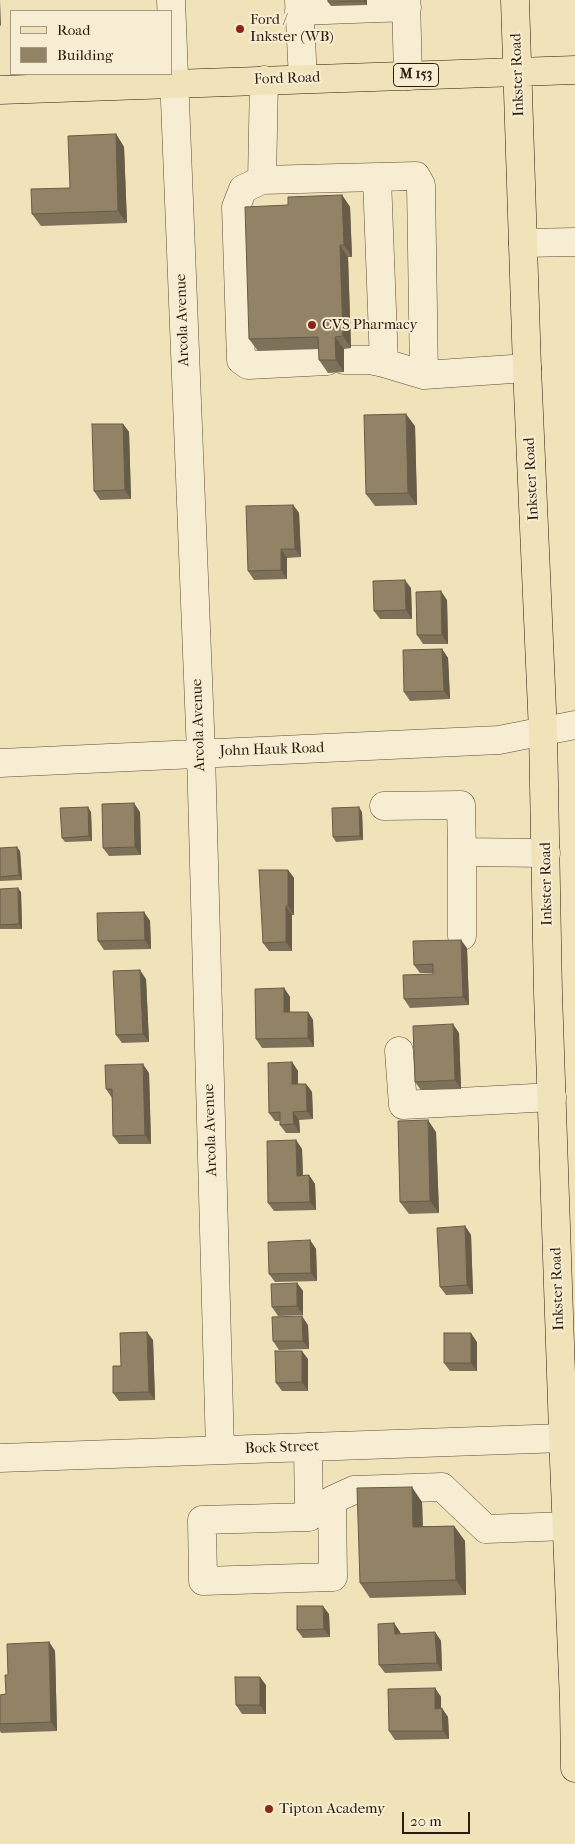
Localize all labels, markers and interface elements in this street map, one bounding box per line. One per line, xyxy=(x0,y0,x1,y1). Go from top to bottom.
legend xyxy=(10,10,172,75)
place label: Ford / Inkster (WB) xyxy=(250,11,334,46)
text: Road xyxy=(57,21,90,39)
marker: Ford / Inkster (WB) xyxy=(234,23,246,35)
street label: Inkster Road xyxy=(508,33,528,117)
text: Building xyxy=(57,46,113,64)
road number: M 153 xyxy=(394,64,438,86)
street label: Ford Road xyxy=(253,69,321,89)
street label: Arcola Avenue xyxy=(172,273,194,367)
place label: CVS Pharmacy xyxy=(322,316,418,334)
marker: CVS Pharmacy xyxy=(306,319,318,331)
street label: Inkster Road xyxy=(521,437,543,521)
street label: Arcola Avenue xyxy=(188,678,210,772)
street label: John Hauk Road xyxy=(219,739,325,761)
street label: Inkster Road xyxy=(537,842,557,926)
street label: Arcola Avenue xyxy=(200,1083,222,1177)
street label: Inkster Road xyxy=(548,1247,568,1331)
street label: Bock Street xyxy=(244,1438,320,1458)
place label: Tipton Academy xyxy=(279,1800,385,1818)
scale bar xyxy=(405,1802,472,1834)
marker: Tipton Academy xyxy=(263,1803,275,1815)
text: 20 m xyxy=(410,1812,442,1830)

